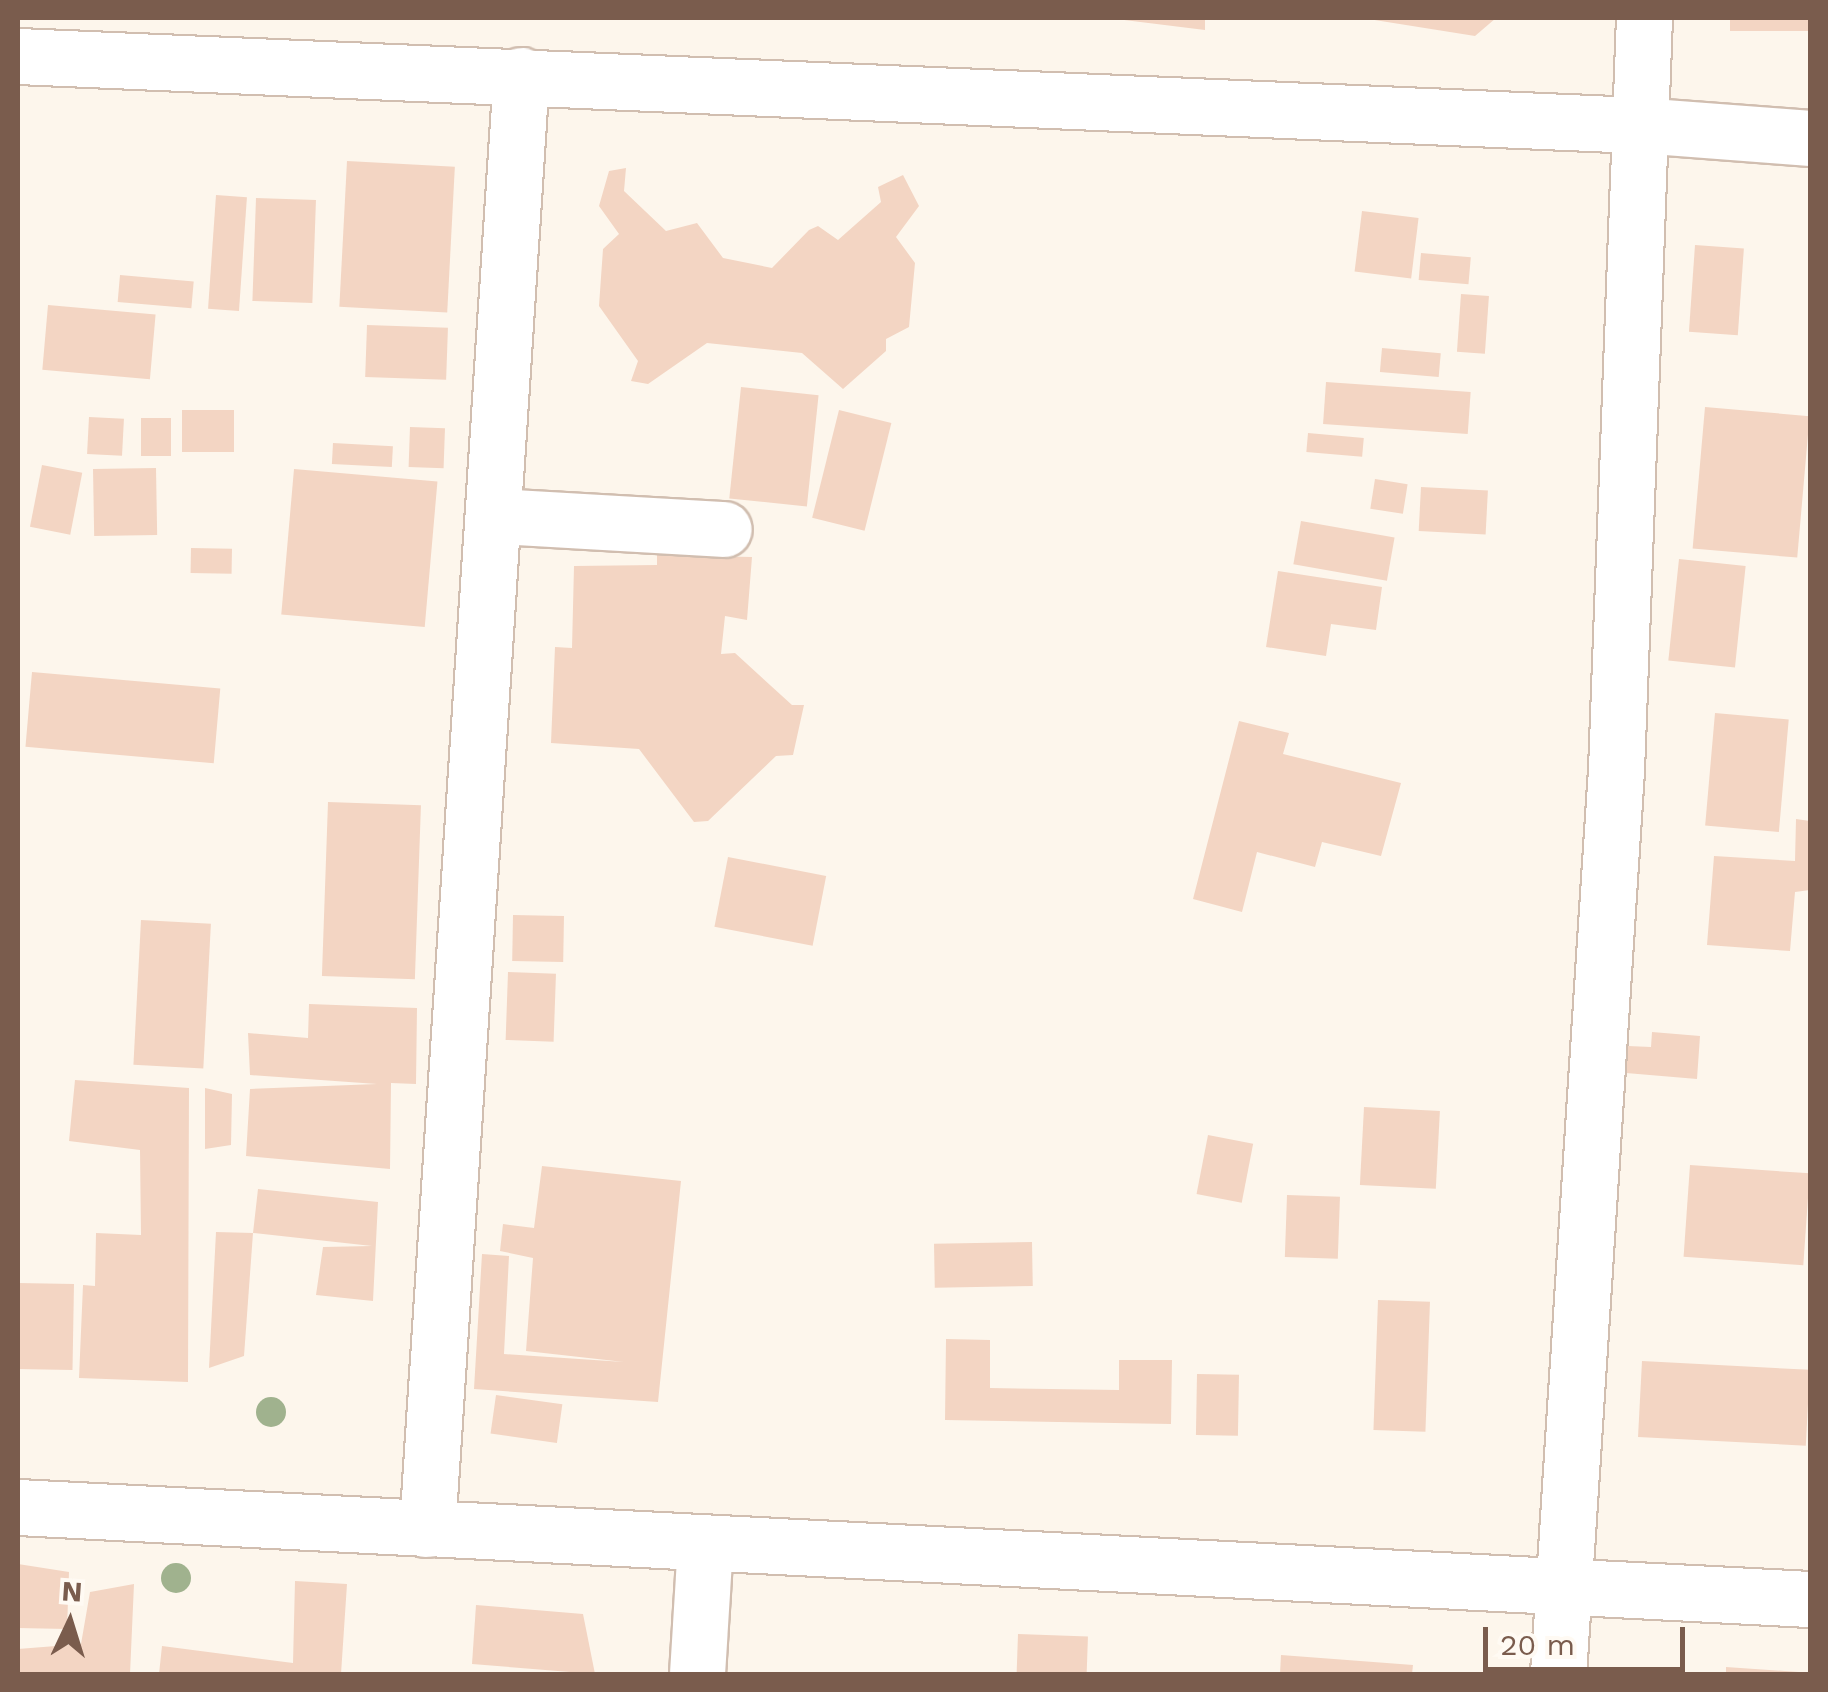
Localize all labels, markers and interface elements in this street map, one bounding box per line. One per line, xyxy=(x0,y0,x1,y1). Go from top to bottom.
north arrow xyxy=(20,1572,120,1672)
text: N xyxy=(61,1574,84,1609)
scale bar xyxy=(1488,1607,1690,1669)
text: 20 m xyxy=(1500,1627,1575,1662)

